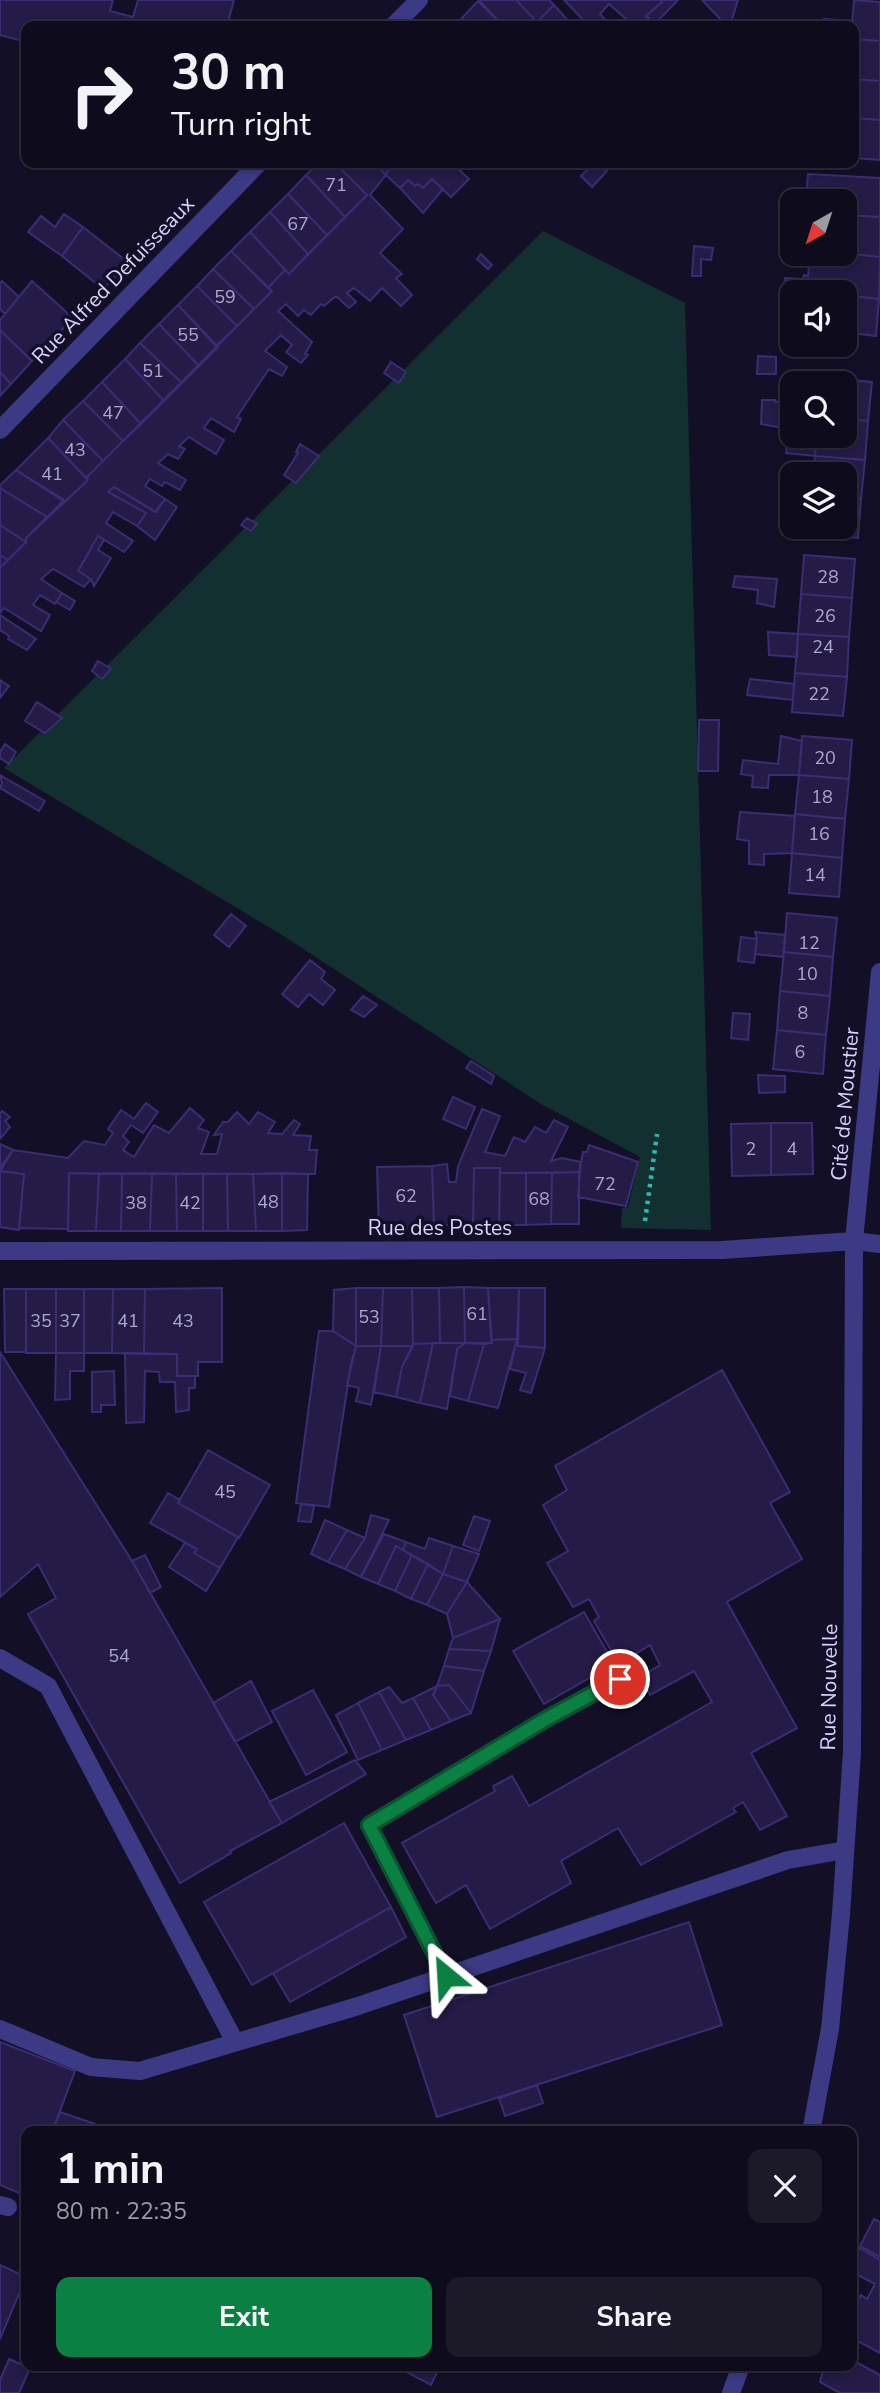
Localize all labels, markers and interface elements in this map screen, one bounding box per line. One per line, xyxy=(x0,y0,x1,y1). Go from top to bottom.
text: 30 m xyxy=(171,39,286,106)
icon: right xyxy=(56,49,147,140)
text: Turn right xyxy=(171,103,311,146)
house number: 71 xyxy=(325,173,347,197)
north arrow xyxy=(780,189,858,266)
map controls xyxy=(780,189,857,539)
street label: Rue Alfred Defuisseaux xyxy=(26,190,200,370)
house number: 67 xyxy=(287,212,309,236)
button: sound xyxy=(780,280,857,357)
house number: 59 xyxy=(214,285,236,309)
house number: 55 xyxy=(177,323,199,347)
house number: 51 xyxy=(142,359,164,383)
button: search xyxy=(780,371,857,448)
house number: 47 xyxy=(102,401,124,425)
house number: 43 xyxy=(64,438,86,462)
house number: 41 xyxy=(41,462,63,486)
button: layers xyxy=(780,462,857,539)
house number: 28 xyxy=(817,565,839,589)
house number: 26 xyxy=(814,604,836,628)
house number: 24 xyxy=(812,635,834,659)
house number: 22 xyxy=(808,682,830,706)
house number: 20 xyxy=(814,746,836,770)
house number: 18 xyxy=(811,785,833,809)
house number: 16 xyxy=(808,822,830,846)
house number: 14 xyxy=(804,863,826,887)
house number: 12 xyxy=(798,931,820,955)
house number: 10 xyxy=(796,962,818,986)
house number: 8 xyxy=(798,1001,808,1025)
street label: Cité de Moustier xyxy=(824,1026,866,1182)
house number: 6 xyxy=(795,1040,805,1064)
house number: 2 xyxy=(746,1137,756,1161)
house number: 4 xyxy=(787,1137,798,1161)
house number: 72 xyxy=(594,1172,616,1196)
house number: 62 xyxy=(395,1184,417,1208)
house number: 68 xyxy=(528,1187,550,1211)
house number: 48 xyxy=(257,1190,279,1214)
house number: 38 xyxy=(125,1191,147,1215)
house number: 42 xyxy=(179,1191,201,1215)
street label: Rue des Postes xyxy=(368,1214,512,1242)
house number: 61 xyxy=(466,1302,488,1326)
house number: 53 xyxy=(358,1305,380,1329)
house number: 35 xyxy=(30,1309,52,1333)
house number: 37 xyxy=(59,1309,81,1333)
house number: 41 xyxy=(117,1309,139,1333)
house number: 43 xyxy=(172,1309,194,1333)
house number: 45 xyxy=(214,1480,236,1504)
street label: Rue Nouvelle xyxy=(814,1623,844,1751)
house number: 54 xyxy=(108,1644,130,1668)
pin xyxy=(590,1649,650,1709)
icon: arrive xyxy=(601,1660,639,1698)
position arrow xyxy=(409,1939,483,2013)
text: 1 min xyxy=(56,2141,165,2198)
button: close xyxy=(748,2149,822,2223)
text: 80 m · 22:35 xyxy=(56,2196,187,2227)
button: Exit xyxy=(56,2277,432,2357)
button: Share xyxy=(446,2277,822,2357)

